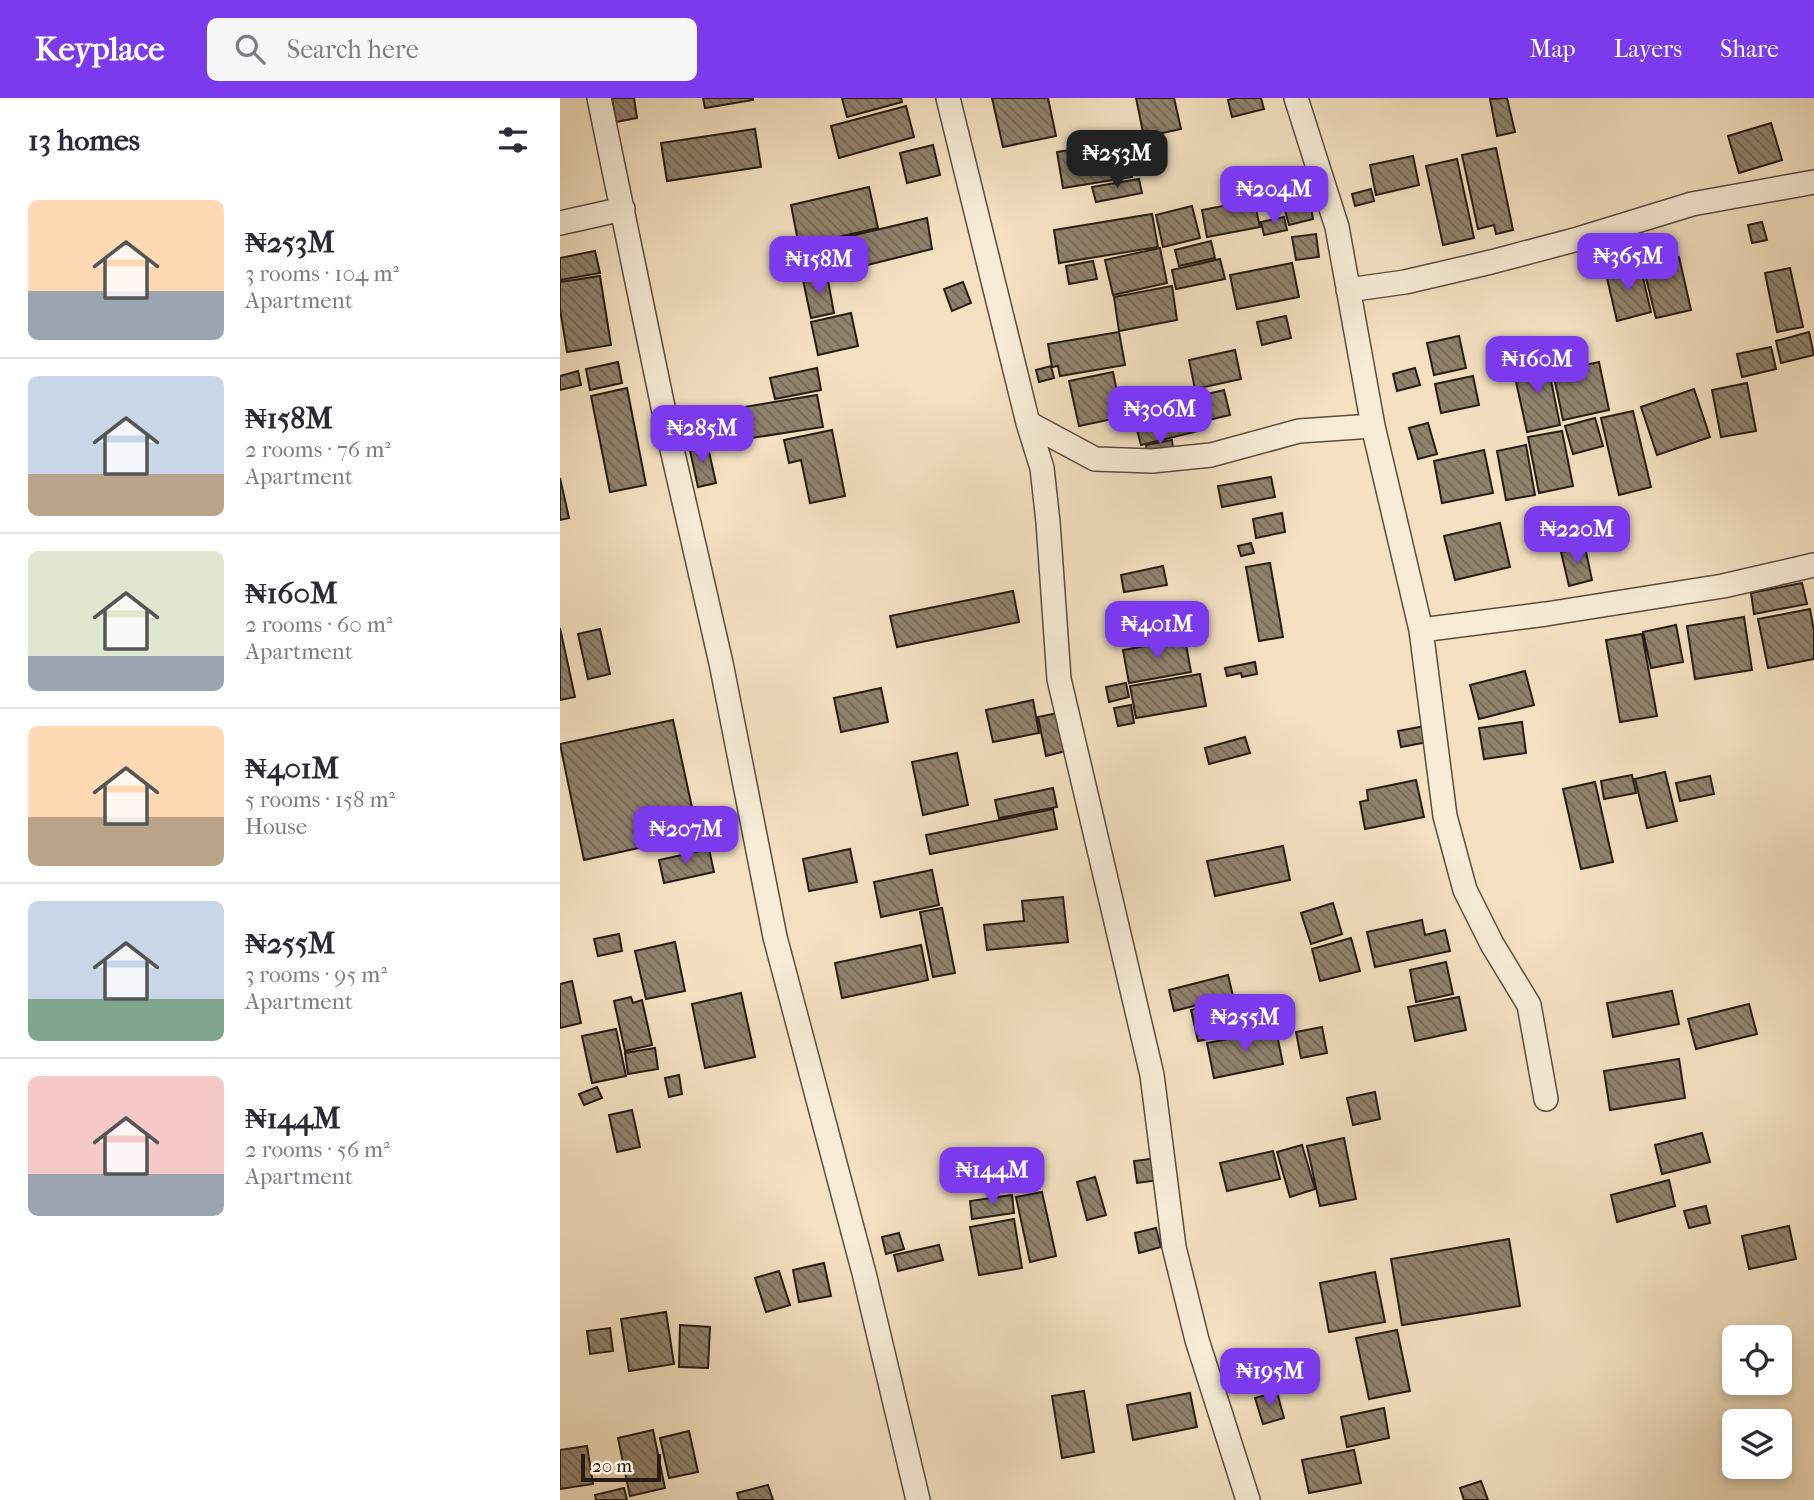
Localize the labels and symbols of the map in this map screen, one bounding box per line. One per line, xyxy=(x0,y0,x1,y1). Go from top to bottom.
pin: ₦253M xyxy=(1068,130,1166,190)
pin: ₦204M xyxy=(1225,166,1323,226)
pin: ₦365M xyxy=(1579,234,1677,293)
pin: ₦158M xyxy=(770,236,868,296)
pin: ₦160M xyxy=(1488,336,1586,396)
pin: ₦306M xyxy=(1111,386,1209,446)
pin: ₦285M xyxy=(653,406,751,465)
pin: ₦220M xyxy=(1528,506,1626,566)
pin: ₦401M xyxy=(1108,602,1206,661)
pin: ₦207M xyxy=(637,806,735,866)
pin: ₦255M xyxy=(1196,995,1294,1054)
pin: ₦144M xyxy=(943,1148,1041,1207)
pin: ₦195M xyxy=(1221,1348,1319,1408)
scale bar xyxy=(581,1451,662,1483)

